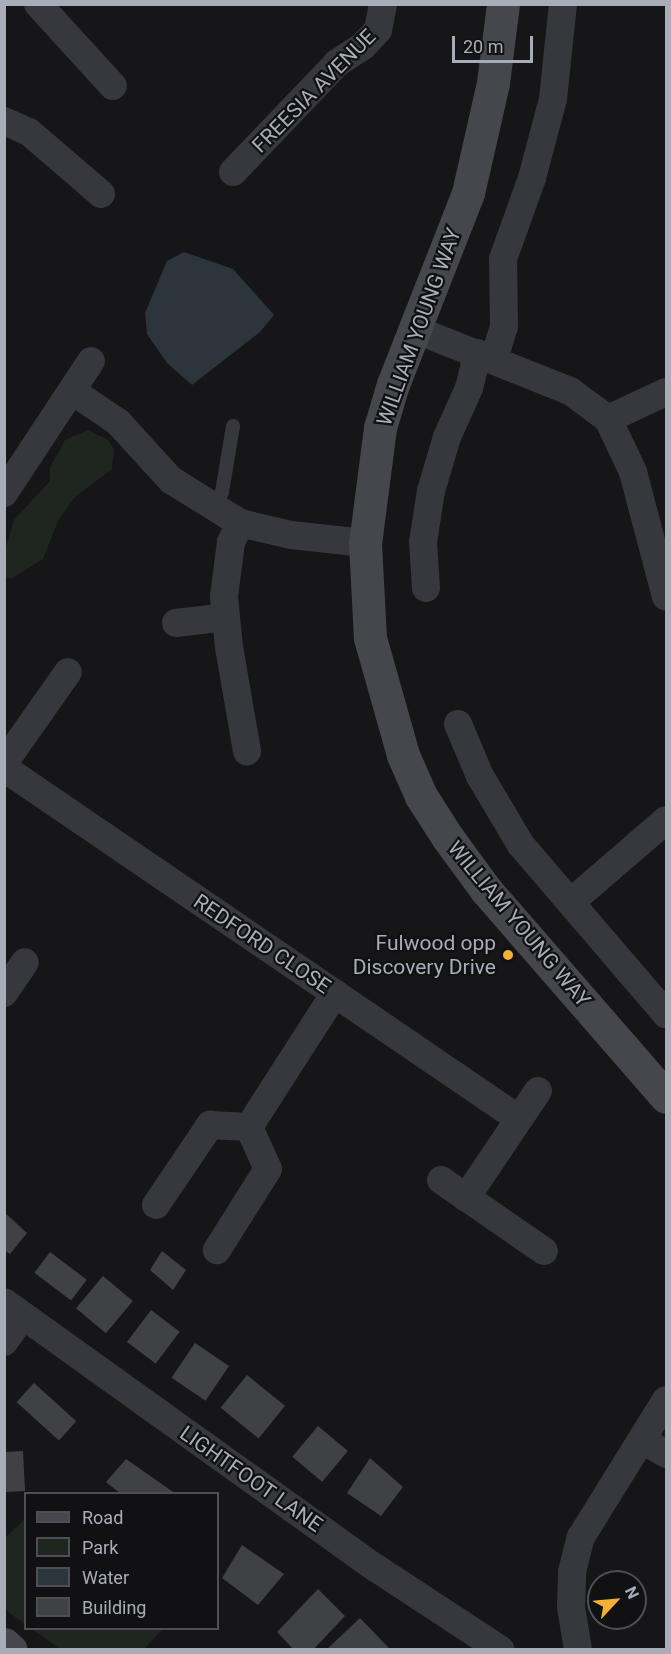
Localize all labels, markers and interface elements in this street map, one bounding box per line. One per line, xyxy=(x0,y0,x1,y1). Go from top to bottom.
street label: FREESIA AVENUE xyxy=(247,24,381,158)
scale bar xyxy=(455,24,536,62)
text: 20 m xyxy=(463,36,503,57)
street label: WILLIAM YOUNG WAY xyxy=(372,225,466,429)
street label: WILLIAM YOUNG WAY xyxy=(442,836,596,1012)
street label: REDFORD CLOSE xyxy=(189,889,335,999)
place label: Fulwood opp Discovery Drive xyxy=(353,930,496,980)
marker: Fulwood opp Discovery Drive xyxy=(501,948,515,962)
street label: LIGHTFOOT LANE xyxy=(175,1420,327,1538)
legend xyxy=(24,1492,219,1630)
text: Road xyxy=(82,1507,123,1528)
text: Park xyxy=(82,1537,118,1558)
text: Water xyxy=(82,1567,129,1588)
north arrow xyxy=(587,1570,647,1630)
text: N xyxy=(621,1584,643,1602)
text: Building xyxy=(82,1597,146,1618)

